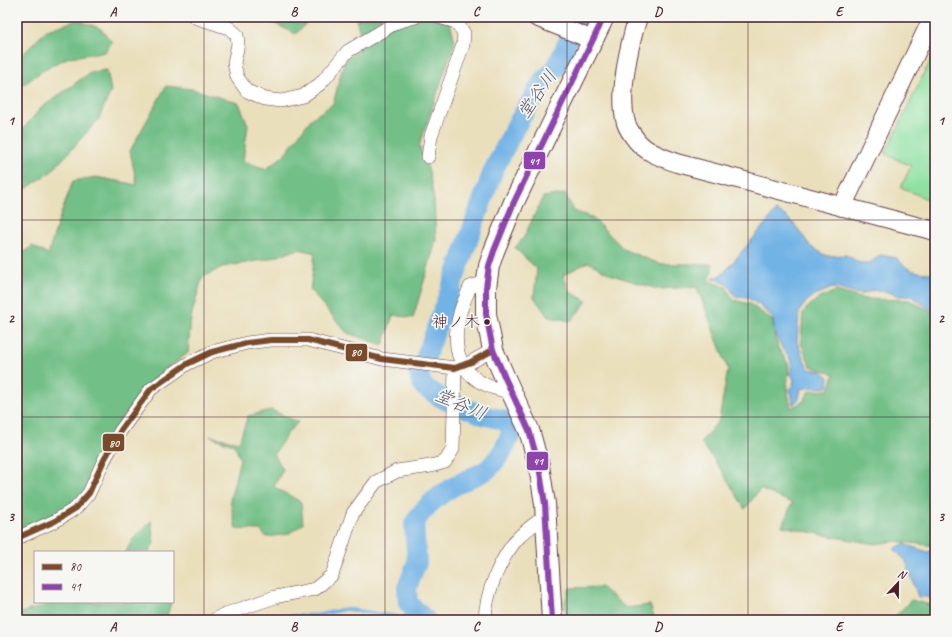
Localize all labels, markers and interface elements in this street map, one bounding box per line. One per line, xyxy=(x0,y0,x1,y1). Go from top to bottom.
text: A xyxy=(110,4,118,20)
text: B xyxy=(291,4,299,20)
text: C xyxy=(473,4,481,20)
text: D xyxy=(654,4,663,20)
text: E xyxy=(836,4,845,20)
water label: 堂谷川 xyxy=(513,66,561,122)
text: 1 xyxy=(8,113,16,129)
text: 1 xyxy=(938,113,946,129)
line badge: 41 xyxy=(523,151,546,170)
text: 41 xyxy=(529,154,540,168)
text: 2 xyxy=(8,311,15,327)
text: 2 xyxy=(938,311,945,327)
place label: 神ノ木 xyxy=(432,312,480,332)
marker: 神ノ木 xyxy=(482,317,492,327)
line badge: 80 xyxy=(345,343,368,362)
text: 80 xyxy=(351,345,362,359)
water label: 堂谷川 xyxy=(432,383,490,425)
line badge: 80 xyxy=(102,433,125,452)
text: 80 xyxy=(109,436,120,450)
line badge: 41 xyxy=(526,451,549,471)
text: 41 xyxy=(533,454,544,468)
text: 3 xyxy=(8,509,15,525)
text: 3 xyxy=(938,509,945,525)
legend xyxy=(34,551,174,603)
text: 80 xyxy=(70,559,82,575)
north arrow xyxy=(878,563,918,603)
text: N xyxy=(896,566,910,582)
text: 41 xyxy=(70,579,81,595)
text: A xyxy=(110,619,118,635)
text: B xyxy=(291,619,299,635)
text: C xyxy=(473,619,481,635)
text: D xyxy=(654,619,663,635)
text: E xyxy=(836,619,845,635)

